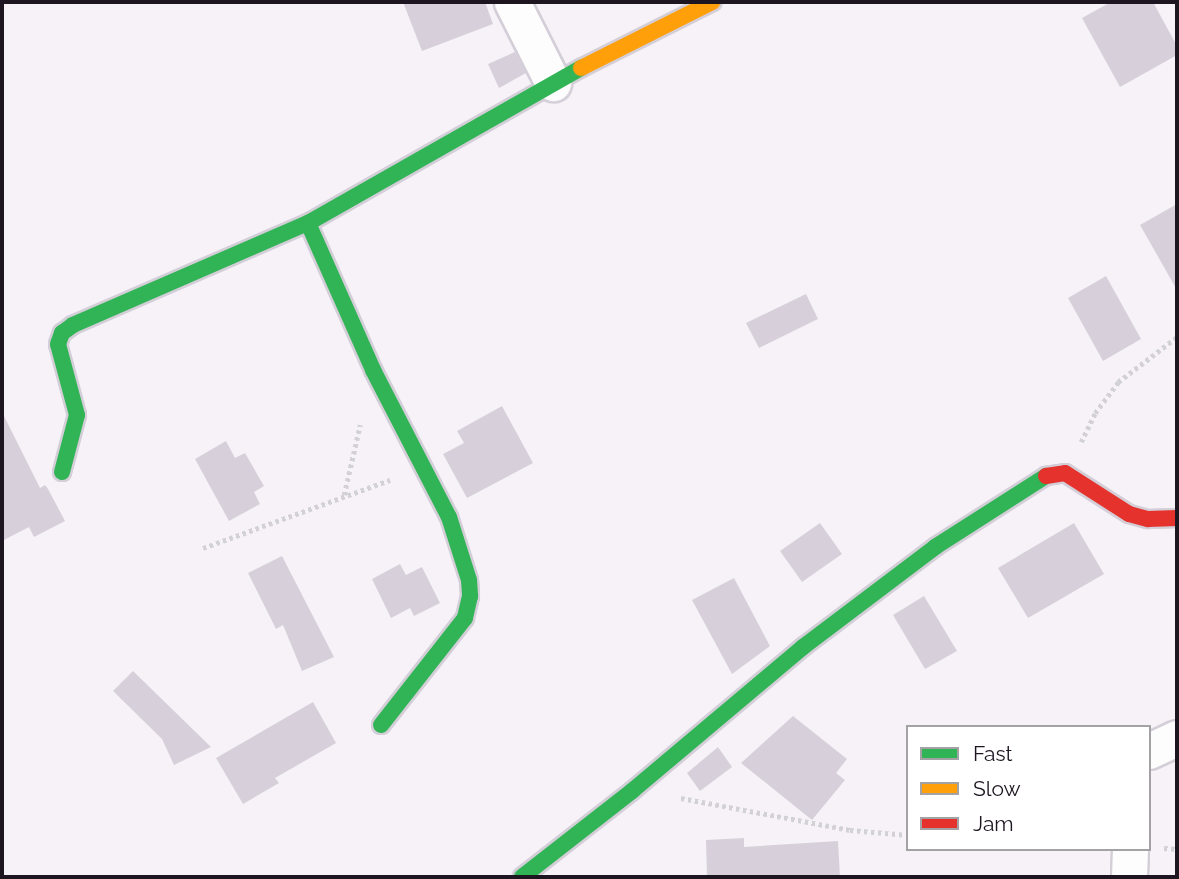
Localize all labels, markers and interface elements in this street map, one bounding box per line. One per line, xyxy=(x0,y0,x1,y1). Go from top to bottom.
legend xyxy=(906,725,1151,851)
text: Fast xyxy=(973,741,1013,766)
text: Slow xyxy=(973,776,1021,801)
text: Jam xyxy=(973,811,1014,836)

